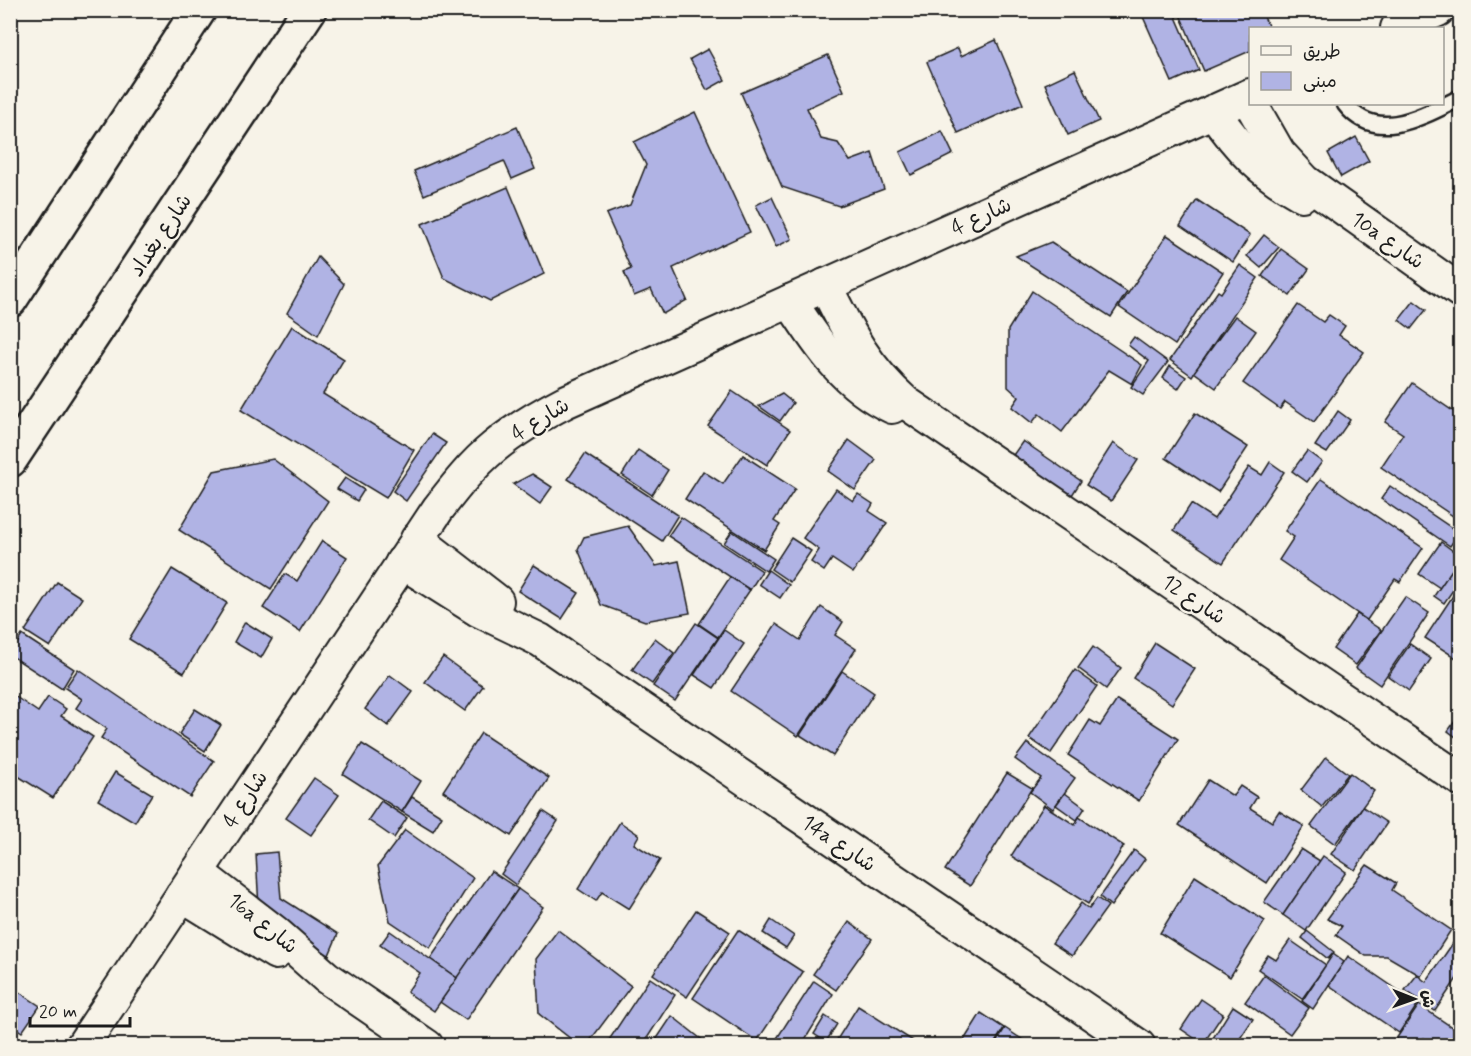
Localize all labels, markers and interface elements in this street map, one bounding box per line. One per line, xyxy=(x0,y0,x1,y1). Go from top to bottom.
legend xyxy=(1249,27,1444,105)
text: طريق xyxy=(1303,40,1341,64)
text: مبنى xyxy=(1303,70,1337,94)
street label: شارع بغداد xyxy=(123,189,199,282)
street label: شارع 4 xyxy=(947,191,1016,243)
street label: 10a شارع xyxy=(1345,205,1430,276)
street label: شارع 4 xyxy=(506,392,575,448)
street label: شارع 12 xyxy=(1156,568,1231,631)
street label: شارع 4 xyxy=(217,765,275,834)
street label: 14a شارع xyxy=(796,809,881,879)
street label: 16a شارع xyxy=(221,887,303,961)
north arrow xyxy=(1384,969,1444,1029)
scale bar xyxy=(30,990,130,1028)
text: ش xyxy=(1417,990,1438,1008)
text: 20 m xyxy=(39,1000,77,1024)

